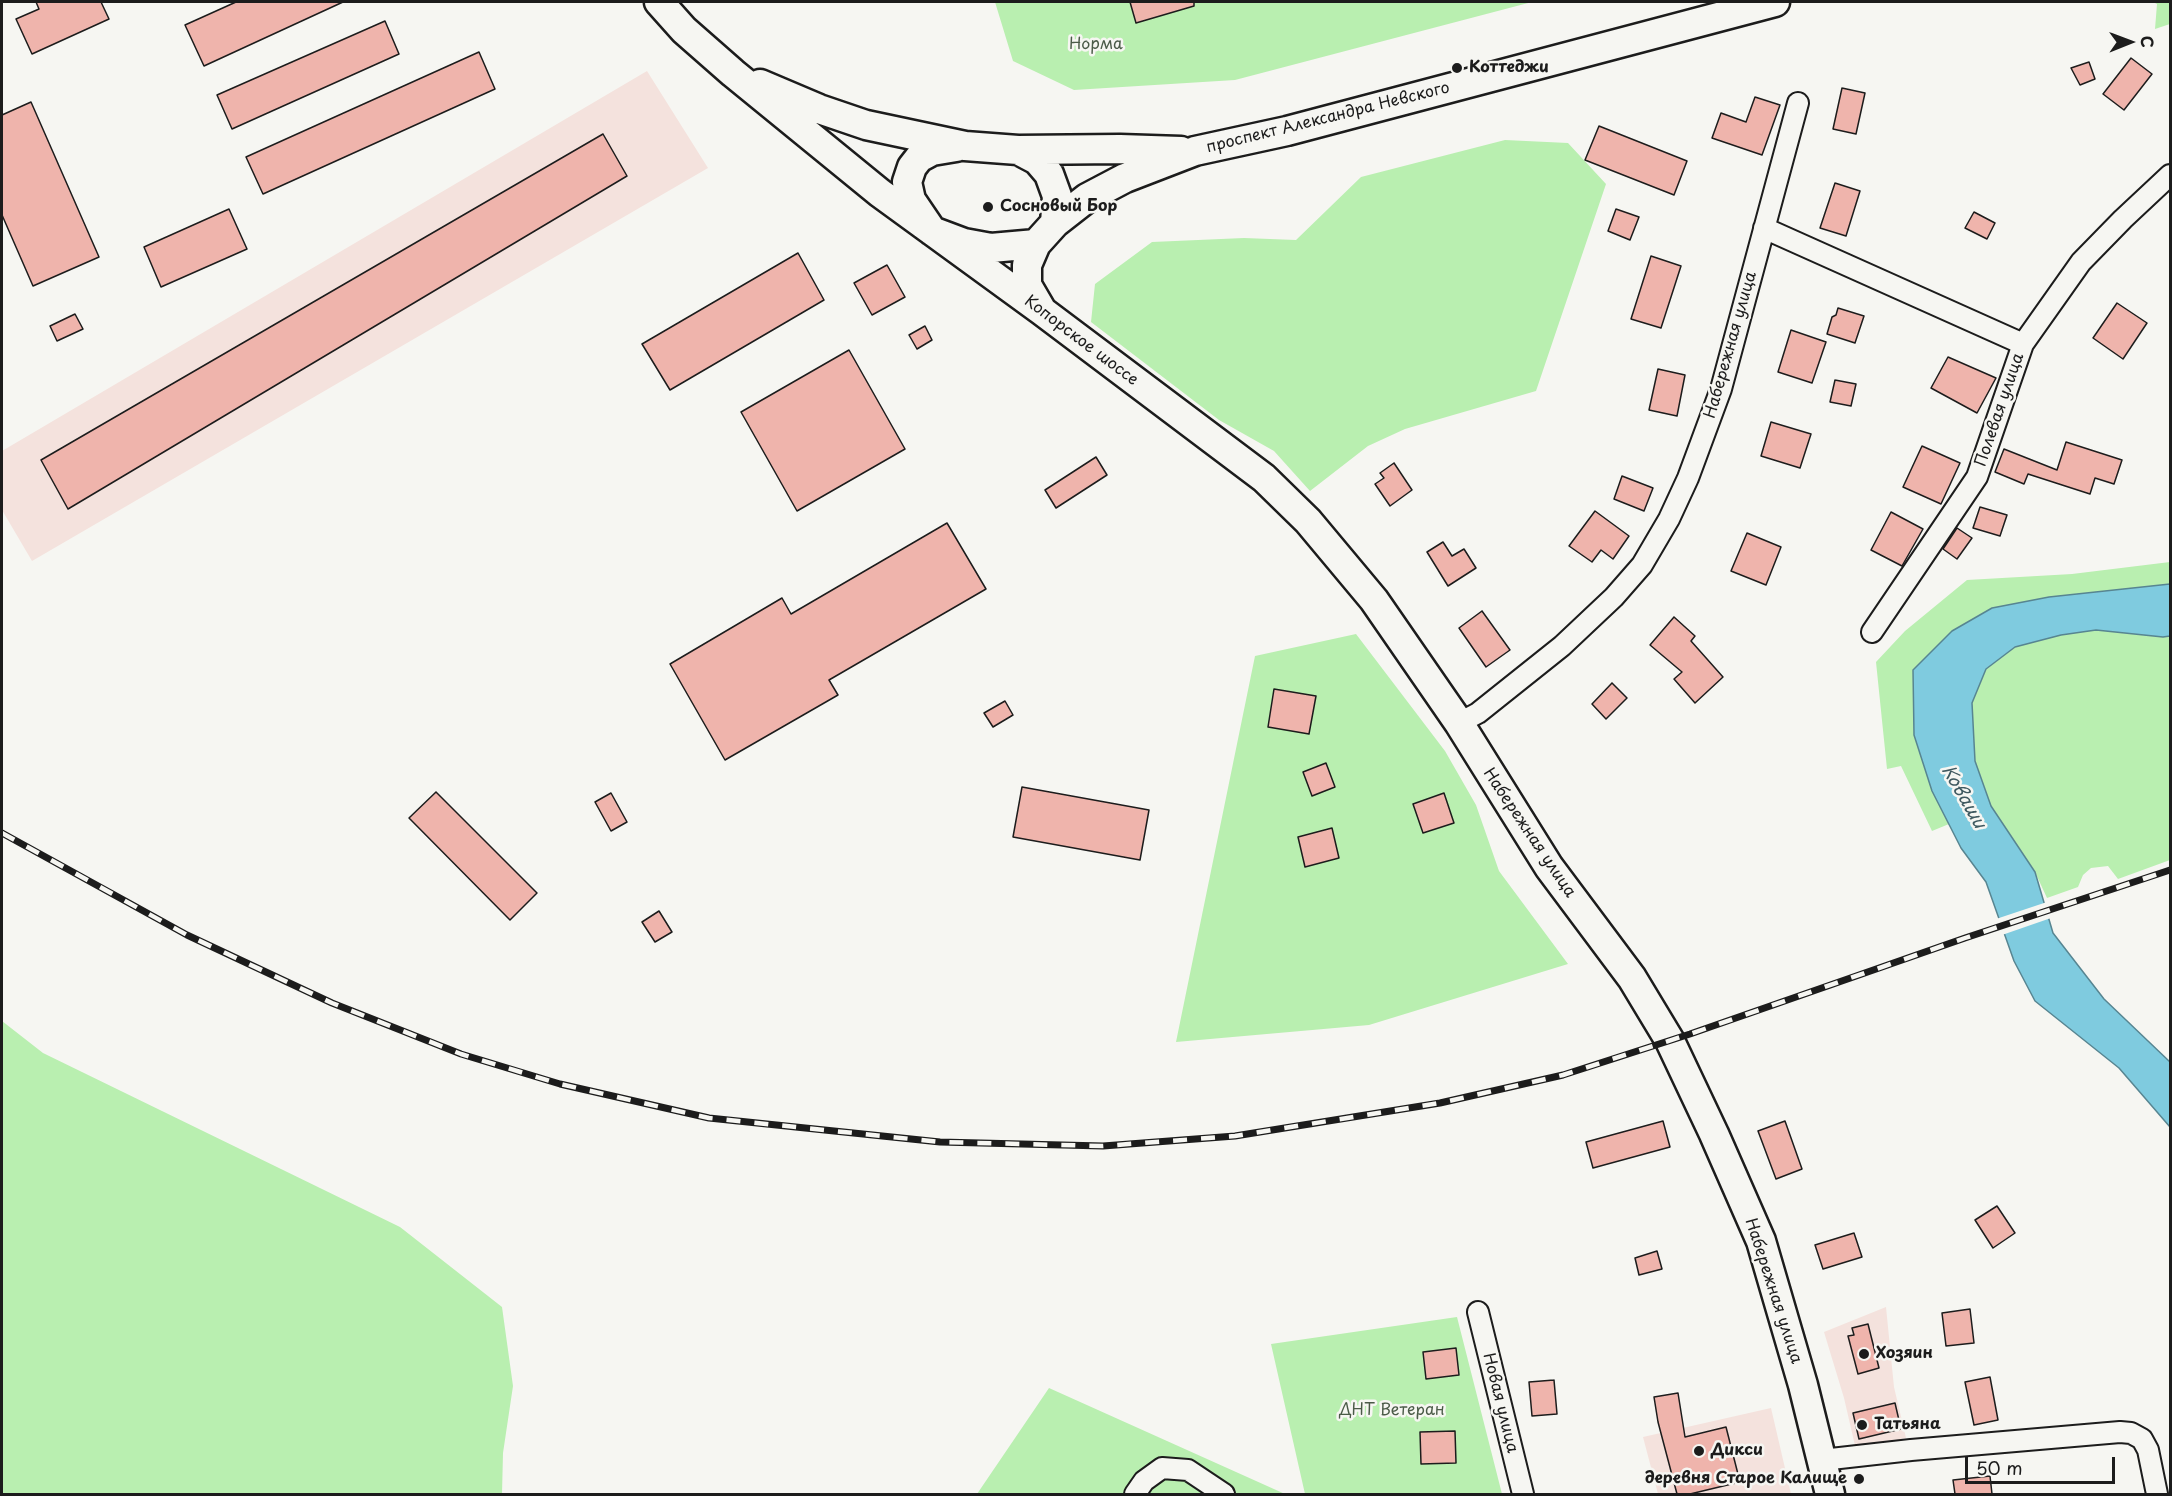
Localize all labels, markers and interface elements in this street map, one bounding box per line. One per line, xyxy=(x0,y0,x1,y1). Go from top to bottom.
north arrow xyxy=(2100,12,2160,72)
park label: Норма xyxy=(1069,35,1123,55)
text: С xyxy=(2136,35,2160,48)
place label: Коттеджи xyxy=(1469,58,1549,78)
marker: Коттеджи xyxy=(1450,61,1464,75)
street label: проспект Александра Невского xyxy=(1204,78,1452,158)
place label: Сосновый Бор xyxy=(1000,197,1117,217)
marker: Сосновый Бор xyxy=(981,200,995,214)
street label: Набережная улица xyxy=(1701,269,1761,421)
street label: Копорское шоссе xyxy=(1020,292,1142,390)
street label: Полевая улица xyxy=(1972,351,2028,469)
water label: Коваши xyxy=(1936,761,1990,833)
street label: Набережная улица xyxy=(1479,765,1579,901)
street label: Набережная улица xyxy=(1740,1216,1806,1366)
place label: Хозяин xyxy=(1876,1344,1933,1364)
marker: Хозяин xyxy=(1857,1347,1871,1361)
street label: Новая улица xyxy=(1478,1351,1522,1455)
park label: ДНТ Ветеран xyxy=(1339,1401,1445,1421)
place label: Татьяна xyxy=(1874,1415,1941,1435)
marker: Татьяна xyxy=(1855,1418,1869,1432)
place label: Дикси xyxy=(1711,1441,1763,1461)
marker: Дикси xyxy=(1692,1444,1706,1458)
scale bar xyxy=(1968,1445,2118,1483)
text: 50 m xyxy=(1976,1454,2023,1481)
place label: деревня Старое Калище xyxy=(1645,1469,1847,1489)
marker: деревня Старое Калище xyxy=(1852,1472,1866,1486)

